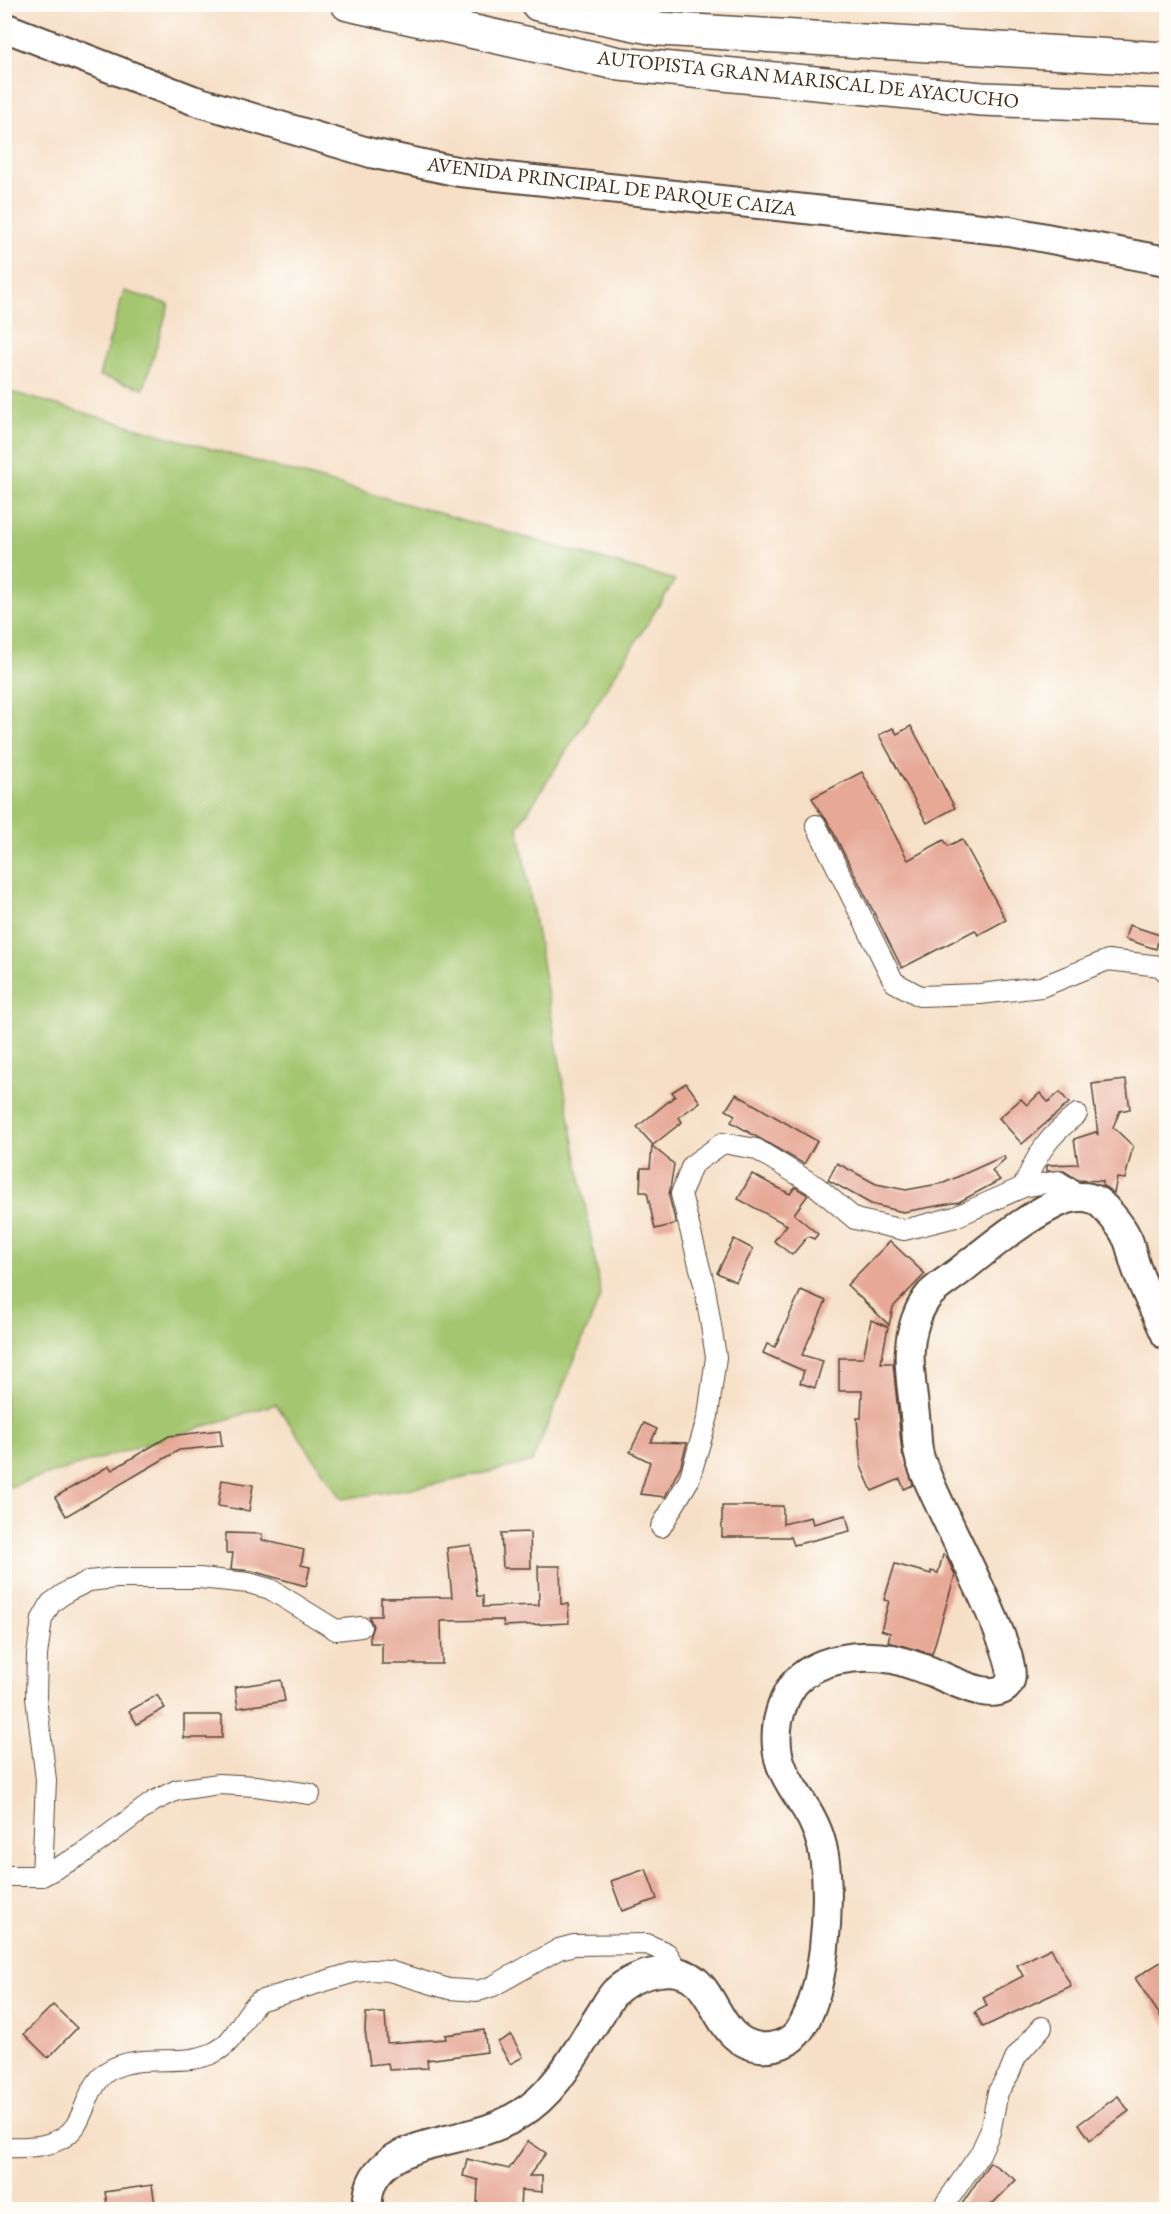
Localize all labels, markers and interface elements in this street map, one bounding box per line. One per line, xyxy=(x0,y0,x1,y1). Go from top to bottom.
street label: AUTOPISTA GRAN MARISCAL DE AYACUCHO xyxy=(595,44,1020,114)
street label: AVENIDA PRINCIPAL DE PARQUE CAIZA xyxy=(425,150,798,222)

